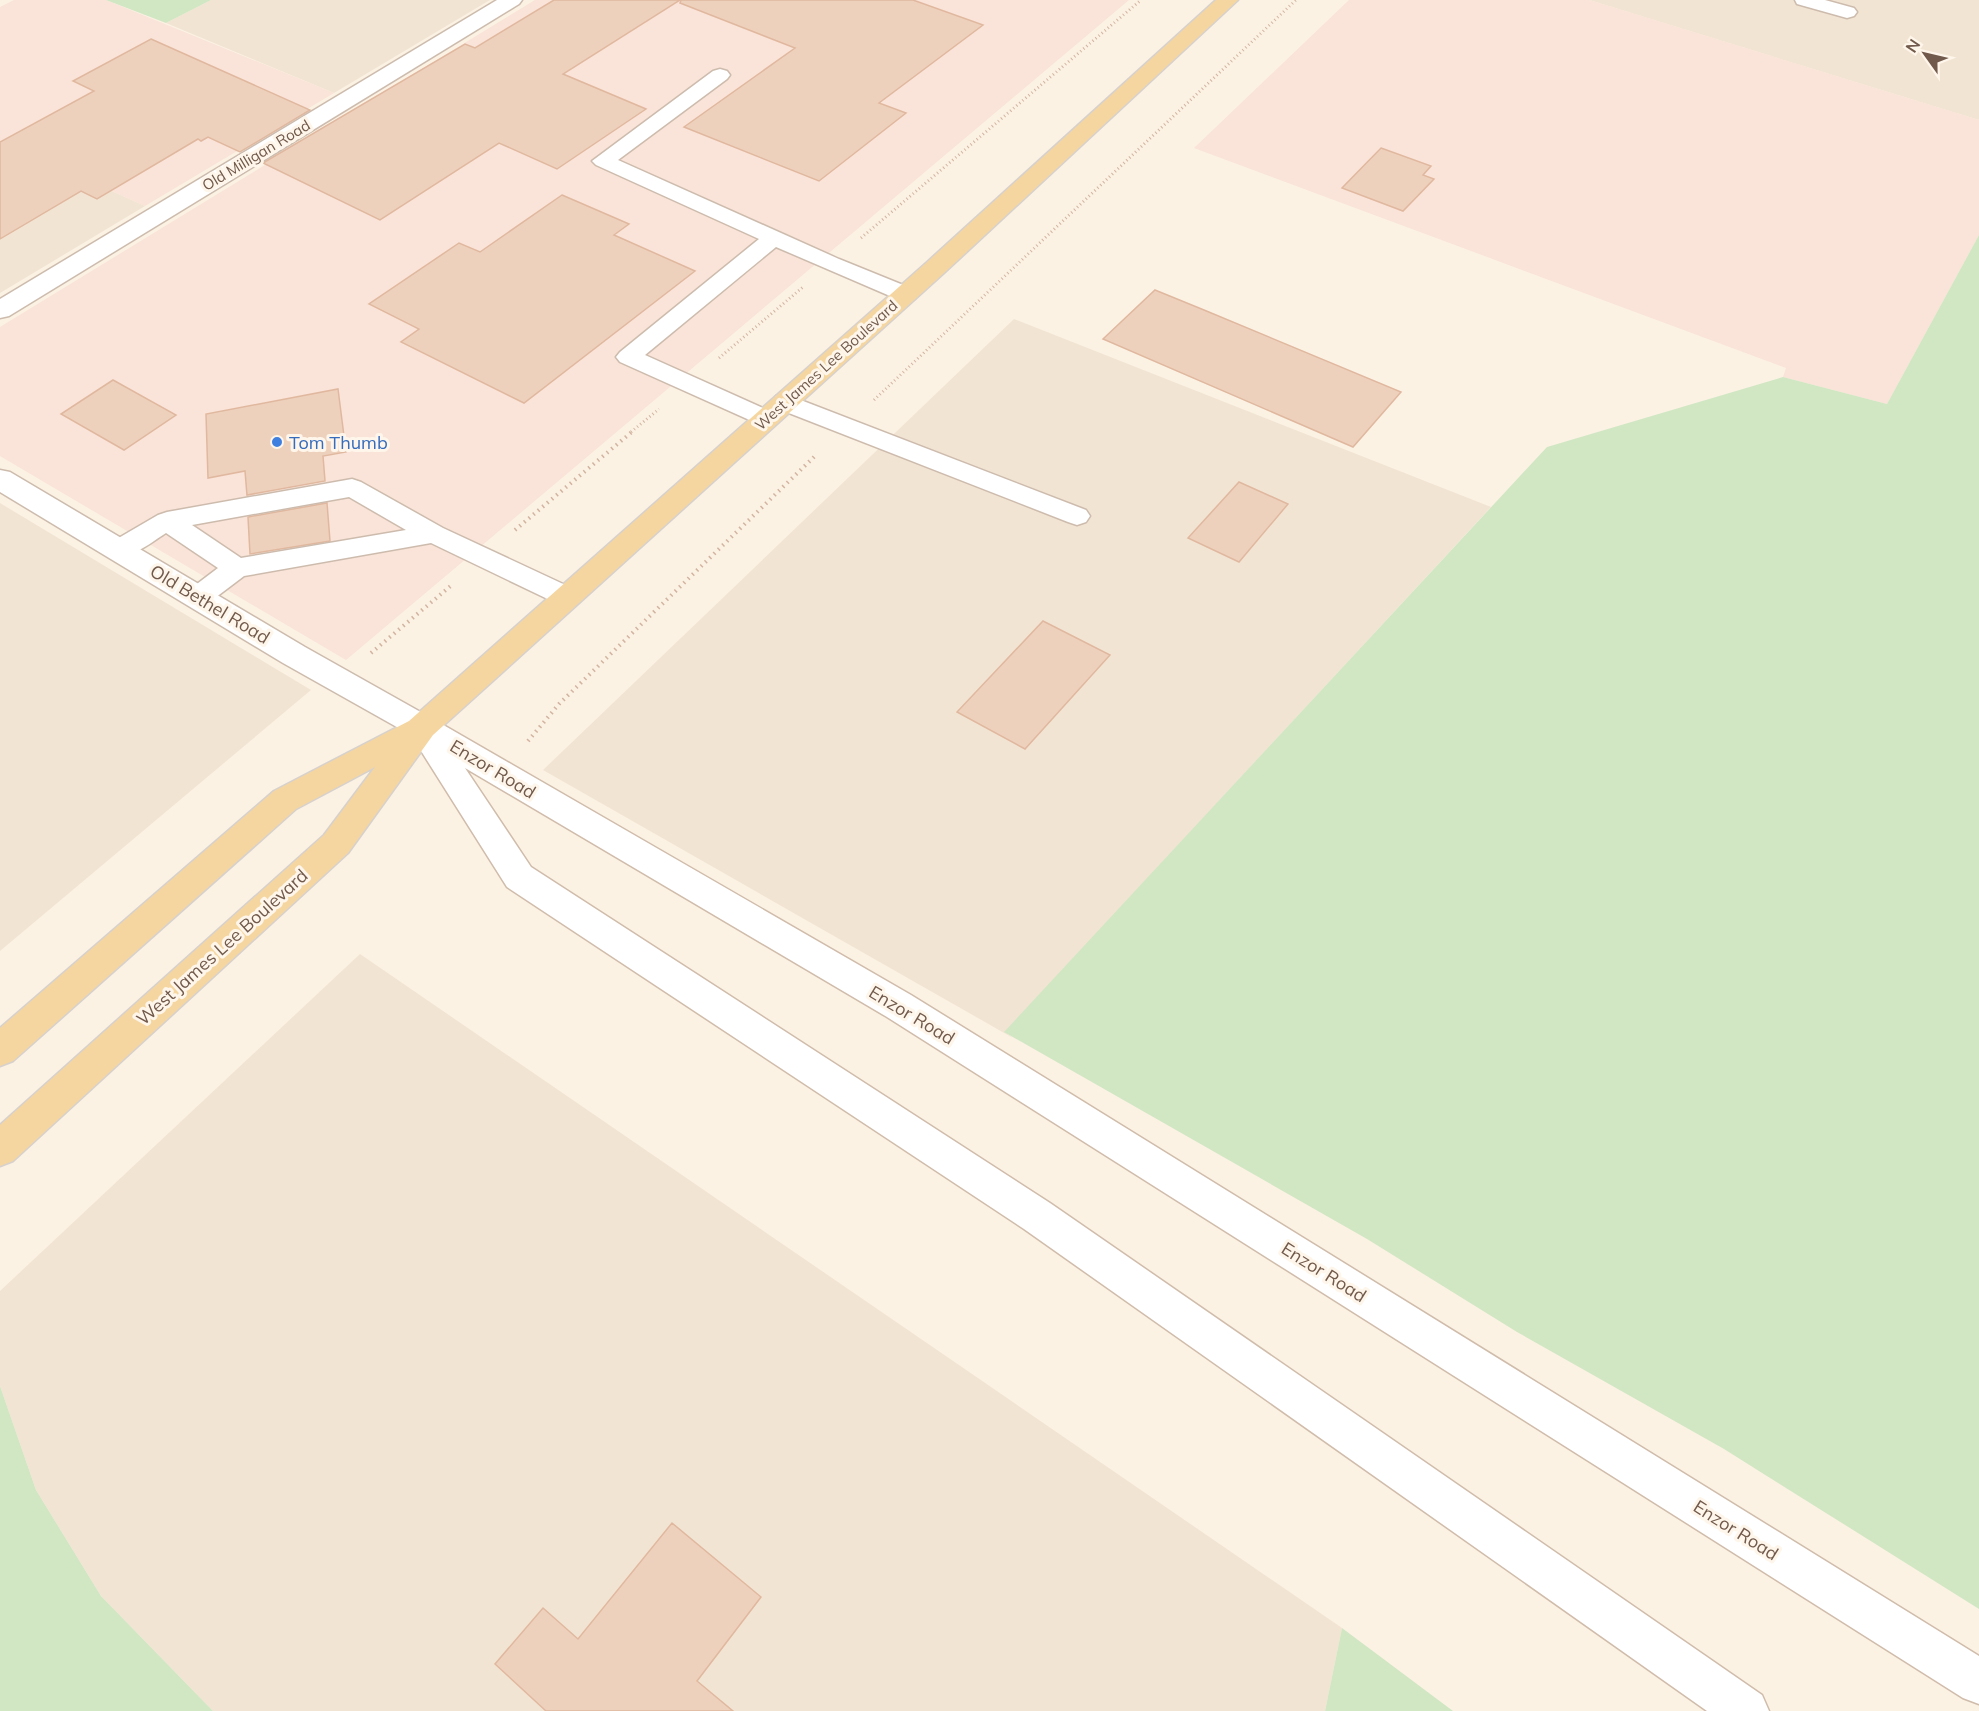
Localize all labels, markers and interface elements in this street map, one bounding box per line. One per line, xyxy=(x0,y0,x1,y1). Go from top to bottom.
north arrow xyxy=(1895,24,1955,84)
text: N xyxy=(1901,35,1924,56)
street label: Old Milligan Road xyxy=(198,115,314,195)
street label: West James Lee Boulevard xyxy=(751,296,901,434)
place label: Tom Thumb xyxy=(289,431,388,454)
marker: Tom Thumb xyxy=(270,435,284,449)
street label: Old Bethel Road xyxy=(146,559,274,649)
street label: Enzor Road xyxy=(446,734,540,804)
street label: West James Lee Boulevard xyxy=(132,864,312,1030)
street label: Enzor Road xyxy=(865,980,959,1050)
street label: Enzor Road xyxy=(1277,1237,1371,1307)
street label: Enzor Road xyxy=(1689,1495,1783,1565)

